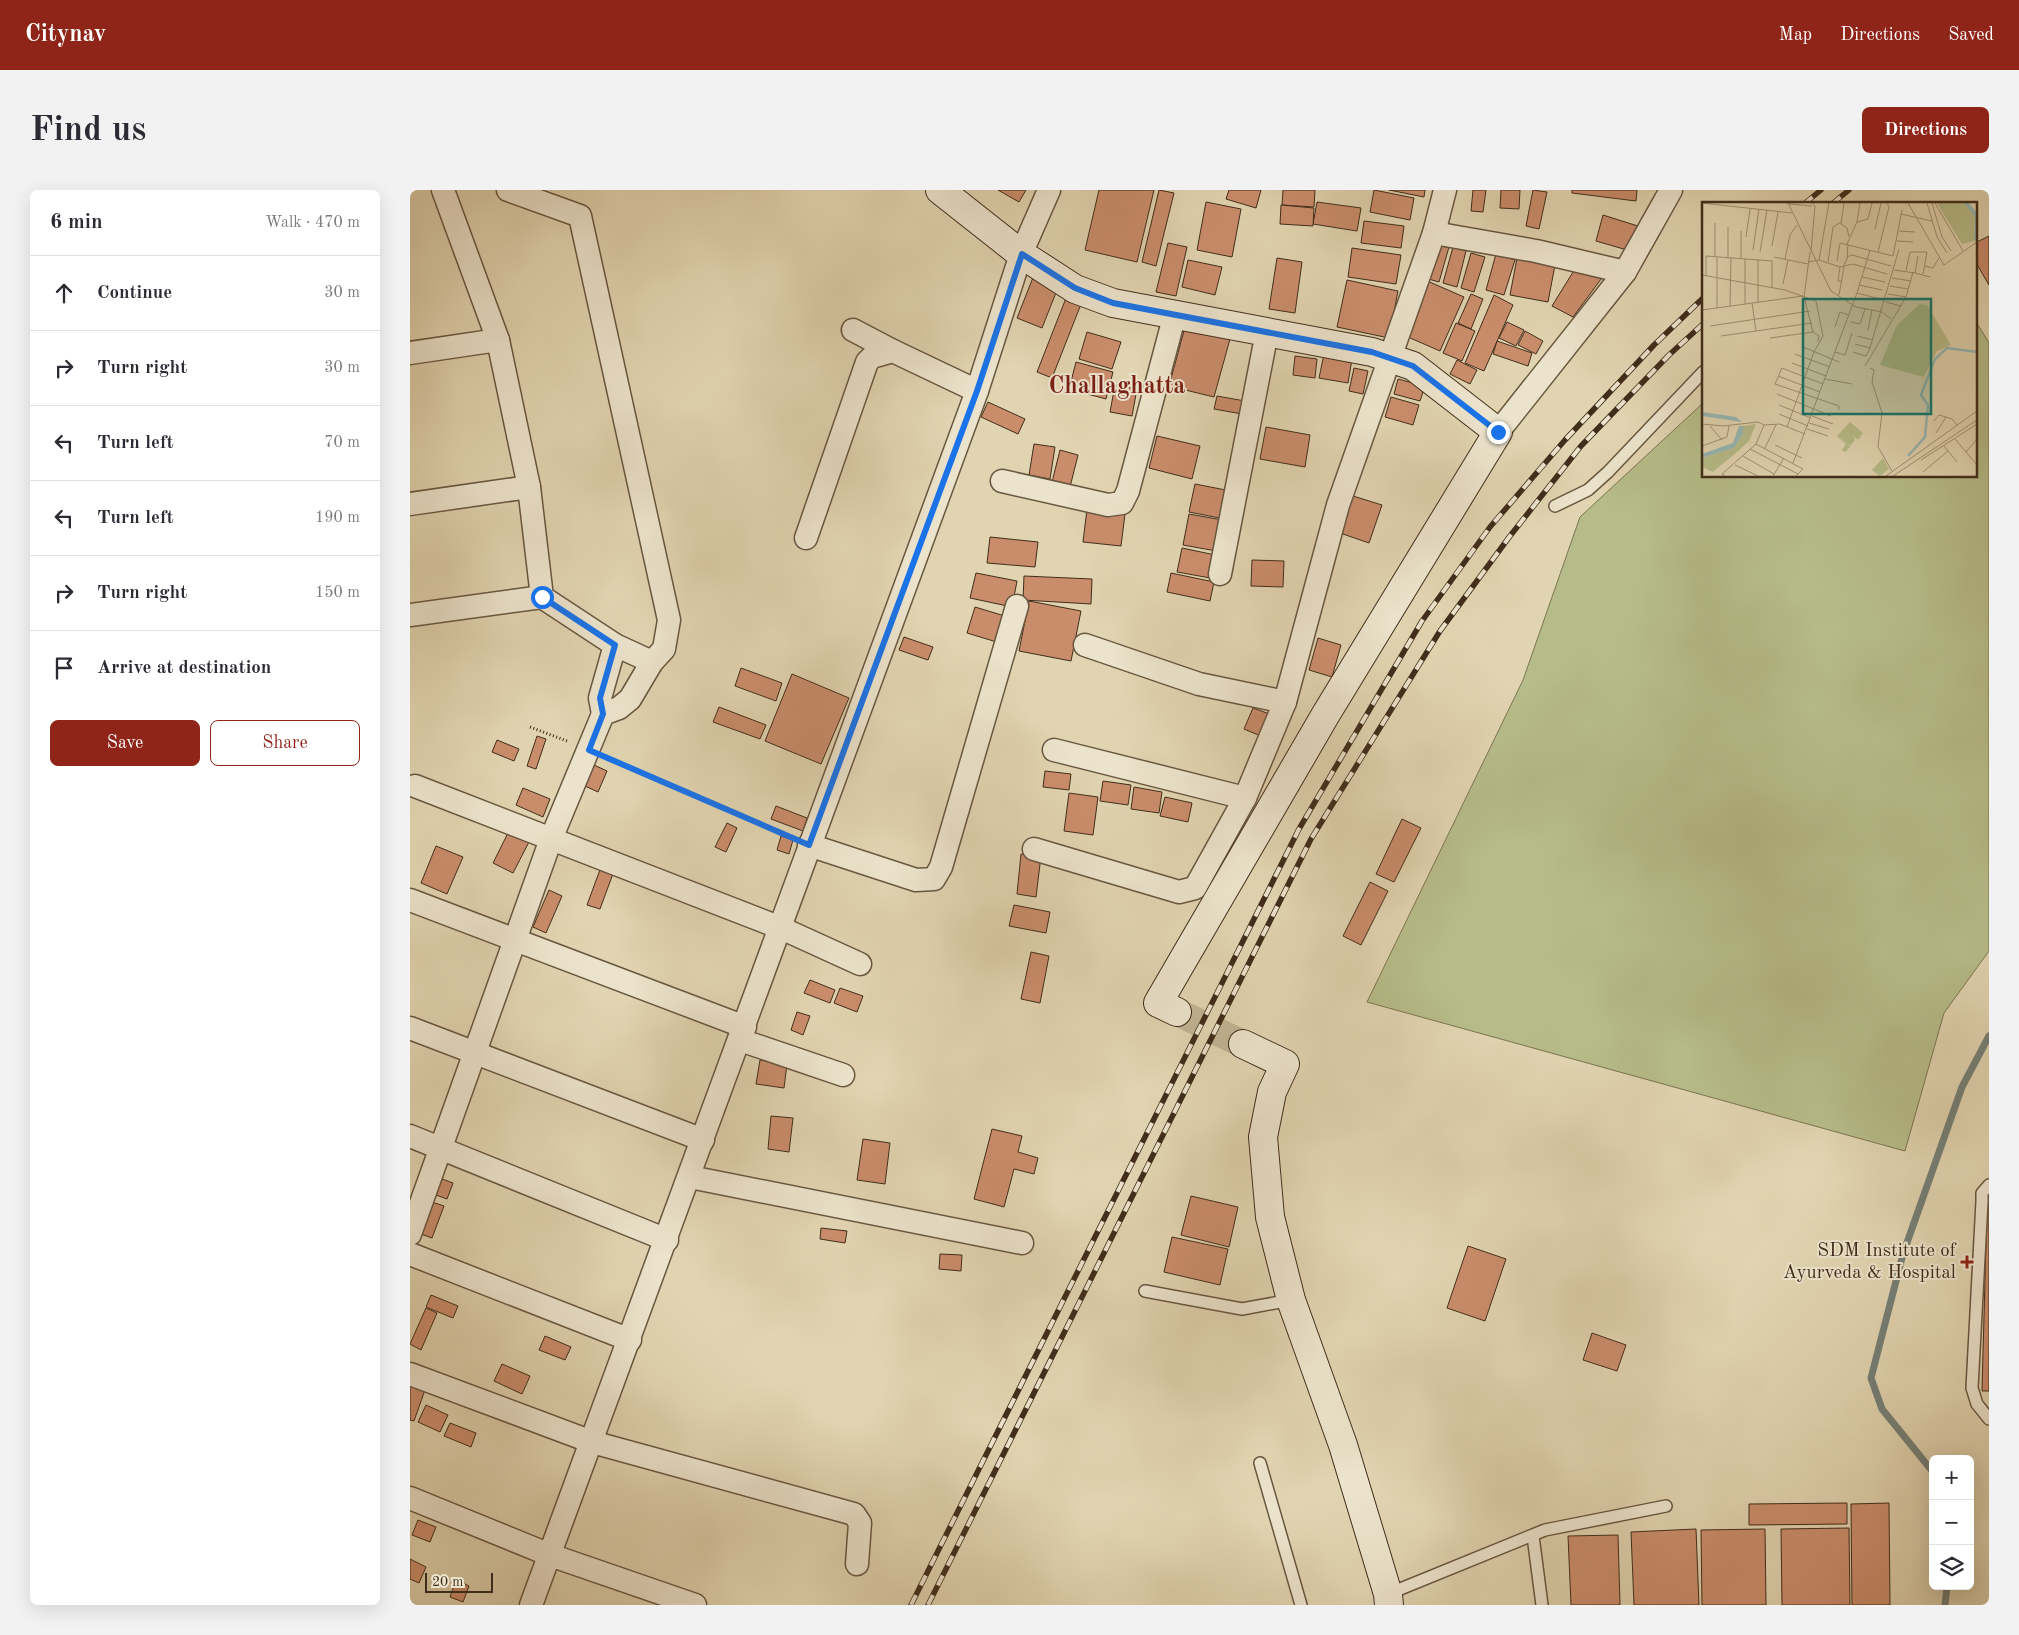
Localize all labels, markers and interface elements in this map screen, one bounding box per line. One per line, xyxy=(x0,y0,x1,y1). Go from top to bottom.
text: Citynav xyxy=(25,23,106,47)
text: Map xyxy=(1779,26,1812,44)
text: Directions xyxy=(1840,26,1920,44)
text: Saved xyxy=(1948,26,1994,44)
button: Directions xyxy=(1862,107,1989,153)
text: Find us xyxy=(30,113,146,148)
inset map xyxy=(1702,202,1976,478)
text: 6 min xyxy=(50,212,103,233)
text: Walk · 470 m xyxy=(265,215,360,231)
icon: ahead xyxy=(50,279,78,307)
text: Continue xyxy=(97,284,172,303)
text: 30 m xyxy=(324,285,360,301)
icon: right xyxy=(50,354,78,382)
text: Turn right xyxy=(97,359,187,378)
text: 30 m xyxy=(324,360,360,376)
district label: Challaghatta xyxy=(1048,375,1186,399)
route end xyxy=(1487,421,1510,444)
icon: left xyxy=(50,429,78,457)
text: Turn left xyxy=(97,434,174,453)
text: 70 m xyxy=(324,435,360,451)
icon: left xyxy=(50,504,78,532)
text: Turn left xyxy=(97,509,174,528)
text: 190 m xyxy=(315,510,360,526)
icon: right xyxy=(50,579,78,607)
text: Turn right xyxy=(97,584,187,603)
text: 150 m xyxy=(315,585,360,601)
route start xyxy=(531,586,554,609)
icon: arrive xyxy=(50,654,78,682)
text: Arrive at destination xyxy=(97,659,271,678)
button: Save xyxy=(50,720,200,766)
button: Share xyxy=(210,720,360,766)
place label: SDM Institute of Ayurveda & Hospital xyxy=(1783,1242,1957,1283)
marker: SDM Institute of Ayurveda & Hospital xyxy=(1960,1255,1974,1269)
map controls xyxy=(1929,1455,1974,1590)
button: + xyxy=(1929,1455,1974,1500)
button: − xyxy=(1929,1500,1974,1545)
button: layers xyxy=(1929,1545,1974,1590)
scale bar xyxy=(425,1570,492,1593)
text: 20 m xyxy=(432,1575,463,1589)

